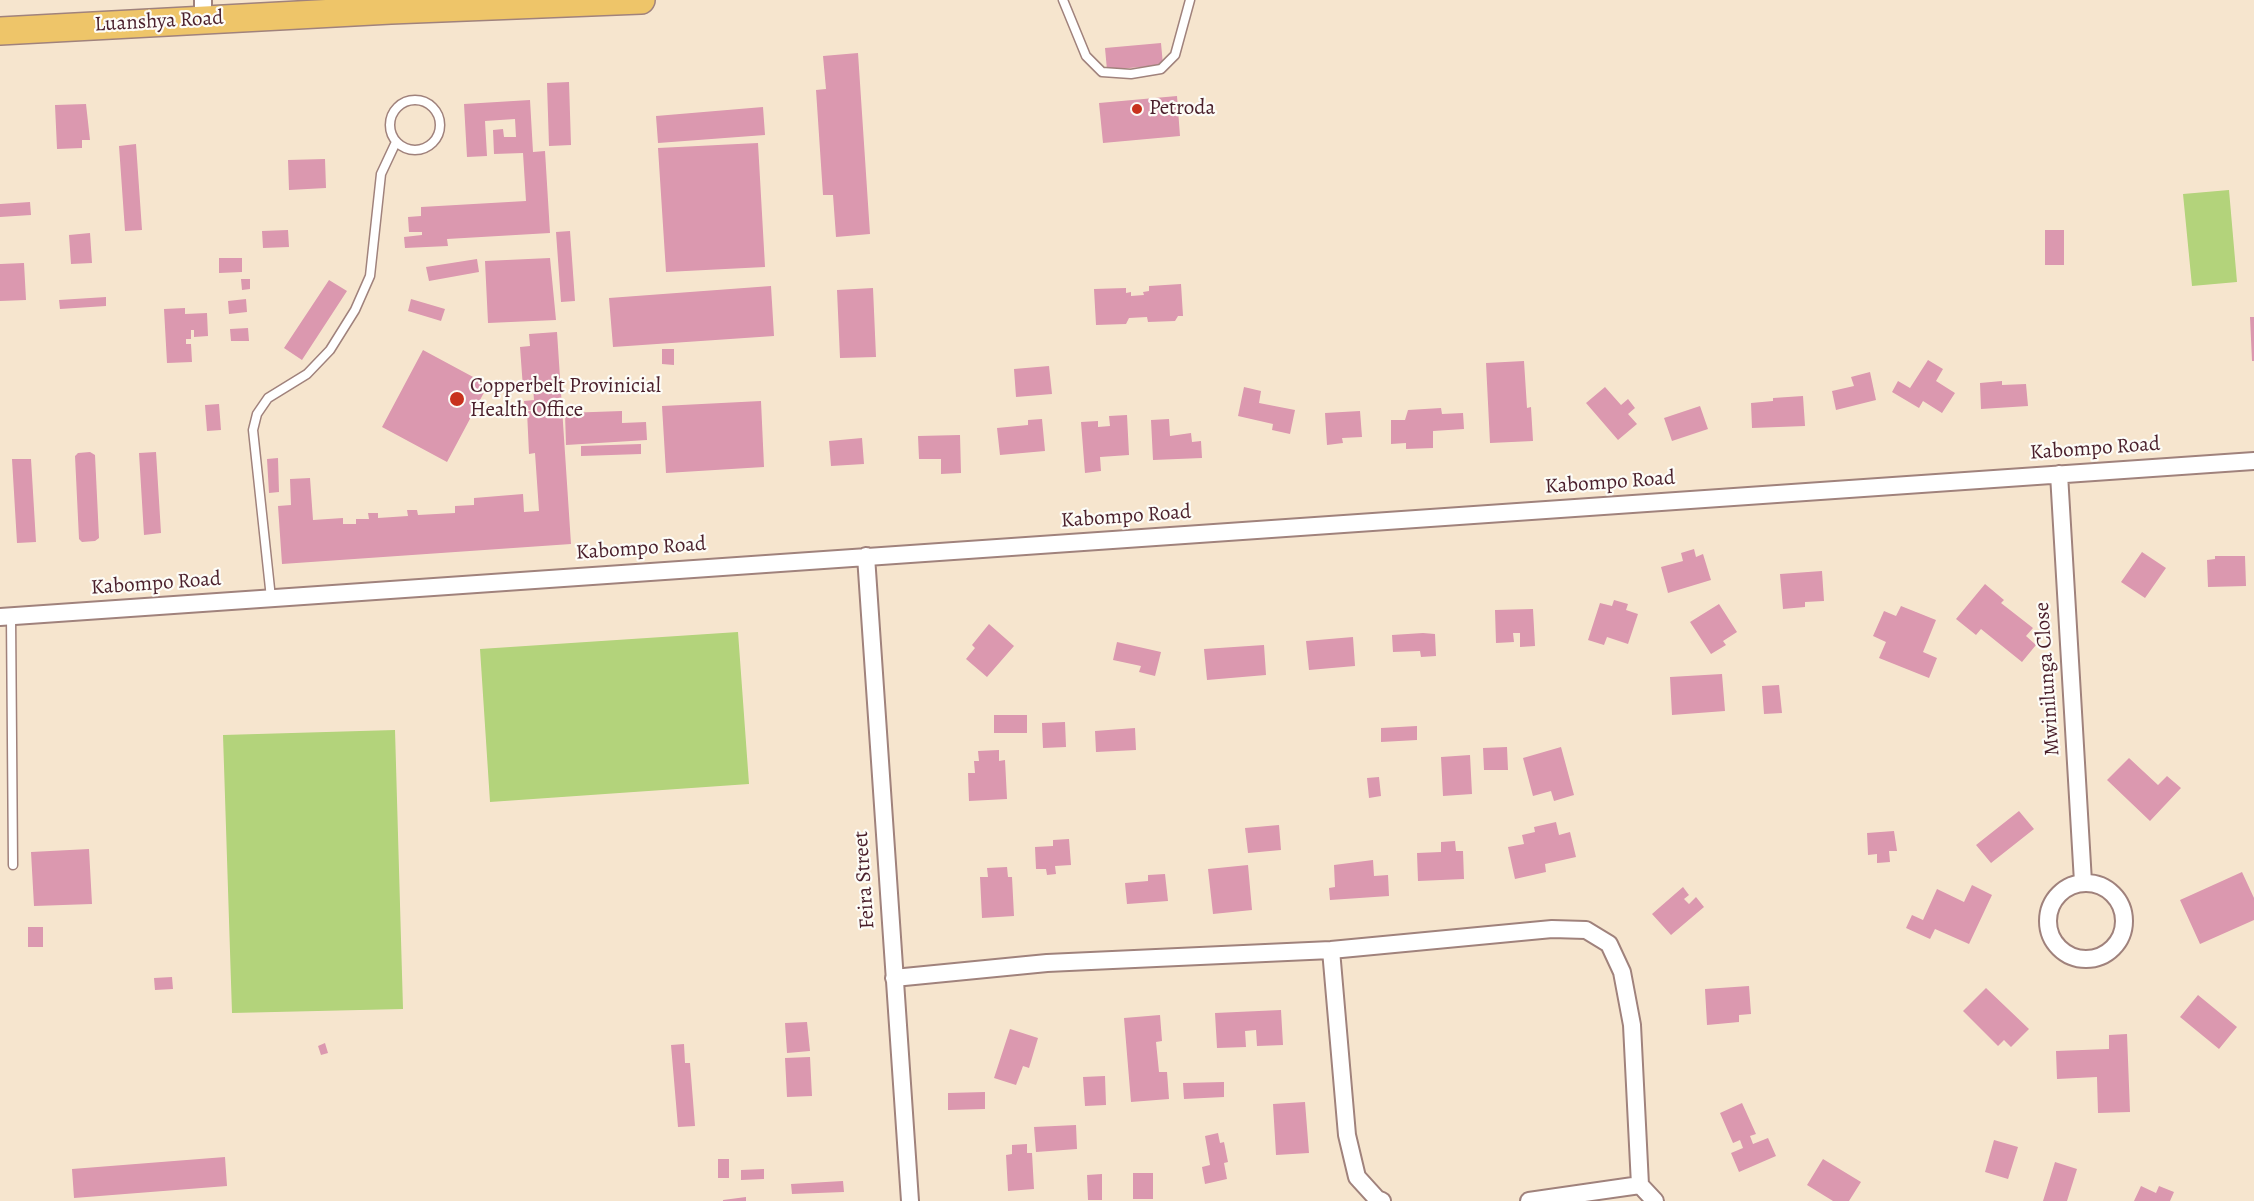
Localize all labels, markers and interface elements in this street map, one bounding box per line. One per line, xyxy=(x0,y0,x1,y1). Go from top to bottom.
street label: Luanshya Road xyxy=(94,6,224,38)
place label: Petroda xyxy=(1149,96,1215,122)
marker: Petroda xyxy=(1130,102,1144,116)
place label: Copperbelt Provinicial Health Office xyxy=(470,374,661,424)
marker: Copperbelt Provinicial Health Office xyxy=(448,390,466,408)
street label: Kabompo Road xyxy=(2029,432,2161,466)
street label: Kabompo Road xyxy=(1544,466,1676,500)
street label: Kabompo Road xyxy=(1060,500,1192,534)
street label: Kabompo Road xyxy=(575,532,707,566)
street label: Kabompo Road xyxy=(90,567,222,601)
street label: Mwinilunga Close xyxy=(2030,601,2066,757)
street label: Feira Street xyxy=(849,830,881,930)

